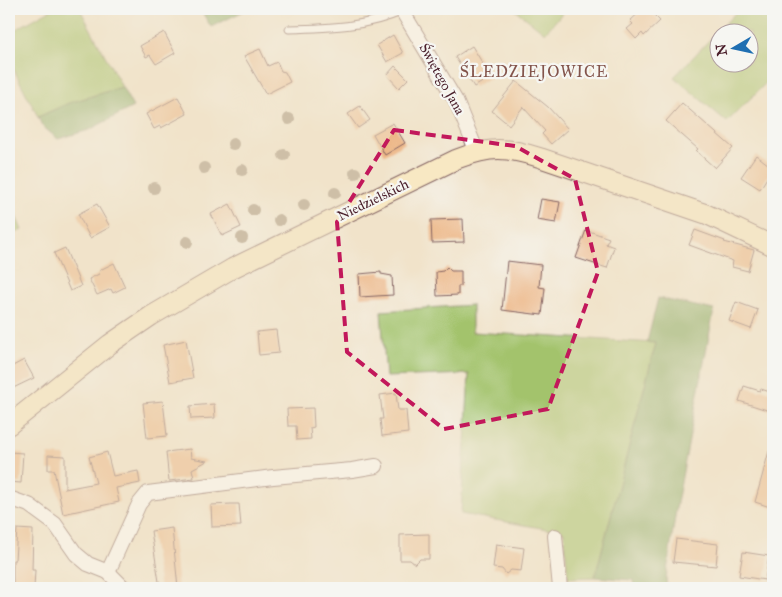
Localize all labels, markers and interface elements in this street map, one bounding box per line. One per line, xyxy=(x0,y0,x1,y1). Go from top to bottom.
north arrow xyxy=(710,22,760,72)
street label: Świętego Jana xyxy=(415,39,470,118)
text: N xyxy=(712,43,731,57)
district label: ŚLEDZIEJOWICE xyxy=(460,60,608,82)
street label: Niedzielskich xyxy=(334,175,412,225)

